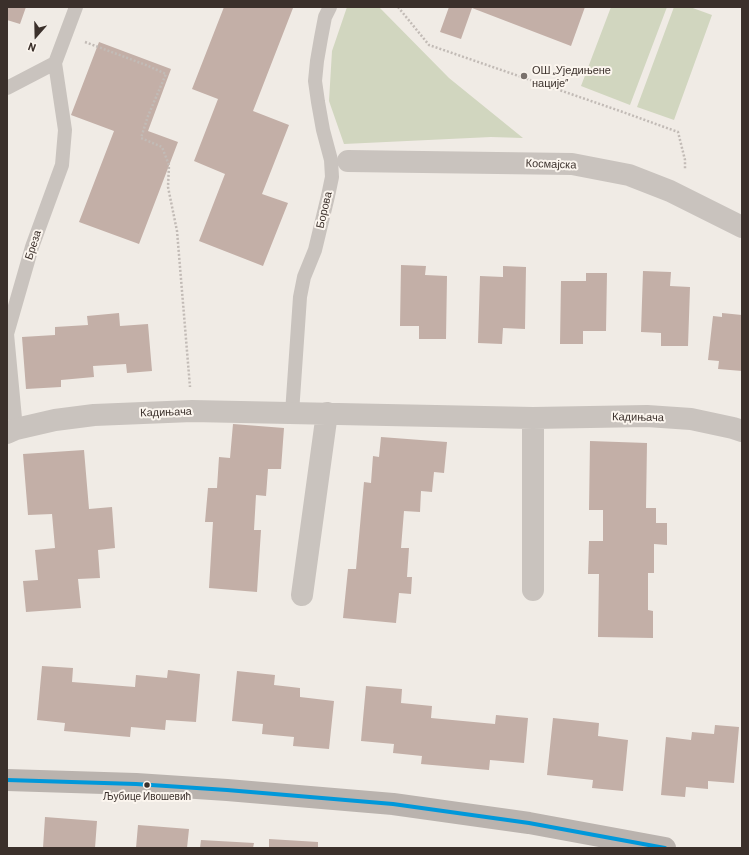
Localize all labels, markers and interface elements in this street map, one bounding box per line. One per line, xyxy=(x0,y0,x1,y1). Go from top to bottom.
north arrow xyxy=(16,16,56,56)
text: N xyxy=(26,40,37,55)
place label: ОШ „Уједињене нације” xyxy=(532,63,611,89)
marker: ОШ „Уједињене нације” xyxy=(519,71,529,81)
street label: Космајска xyxy=(525,157,577,171)
street label: Борова xyxy=(313,190,335,230)
street label: Бреза xyxy=(22,229,44,261)
street label: Кадињача xyxy=(140,405,192,419)
street label: Кадињача xyxy=(612,410,664,424)
marker: Љубице Ивошевић xyxy=(142,780,152,790)
place label: Љубице Ивошевић xyxy=(103,791,191,803)

